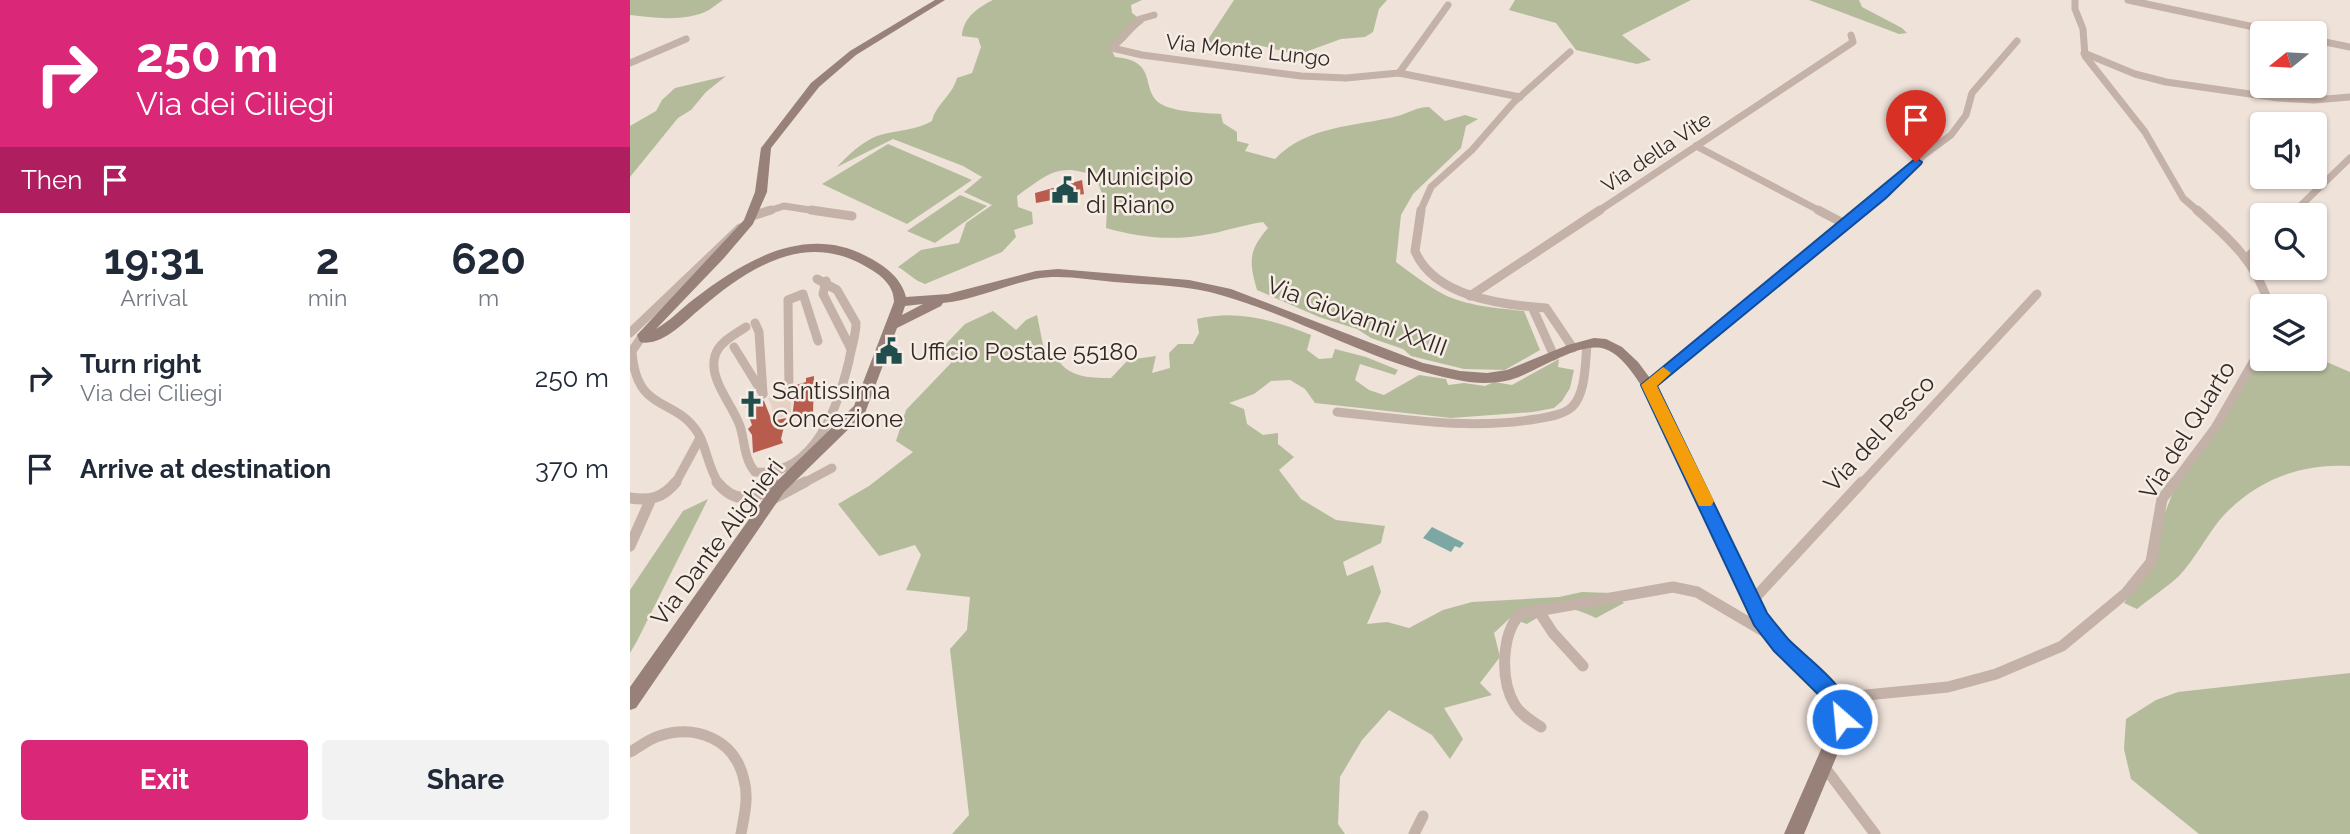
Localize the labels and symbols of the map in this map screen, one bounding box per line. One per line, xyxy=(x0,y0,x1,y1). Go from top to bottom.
north arrow xyxy=(2250,21,2328,98)
street label: Via Monte Lungo xyxy=(1164,29,1332,71)
pin xyxy=(1886,90,1946,162)
street label: Via della Vite xyxy=(1597,106,1715,198)
place label: Municipio di Riano xyxy=(1086,162,1193,219)
public building icon: Municipio di Riano xyxy=(1050,175,1080,205)
street label: Via Giovanni XXIII xyxy=(1263,270,1451,362)
public building icon: Ufficio Postale 55180 xyxy=(874,336,904,366)
place label: Ufficio Postale 55180 xyxy=(910,337,1138,366)
street label: Via del Quarto xyxy=(2133,356,2241,504)
street label: Via del Pesco xyxy=(1817,368,1941,498)
place label: Santissima Concezione xyxy=(772,376,903,433)
church icon: Santissima Concezione xyxy=(736,389,766,419)
street label: Via Dante Alighieri xyxy=(645,453,789,631)
position arrow xyxy=(1805,682,1879,756)

